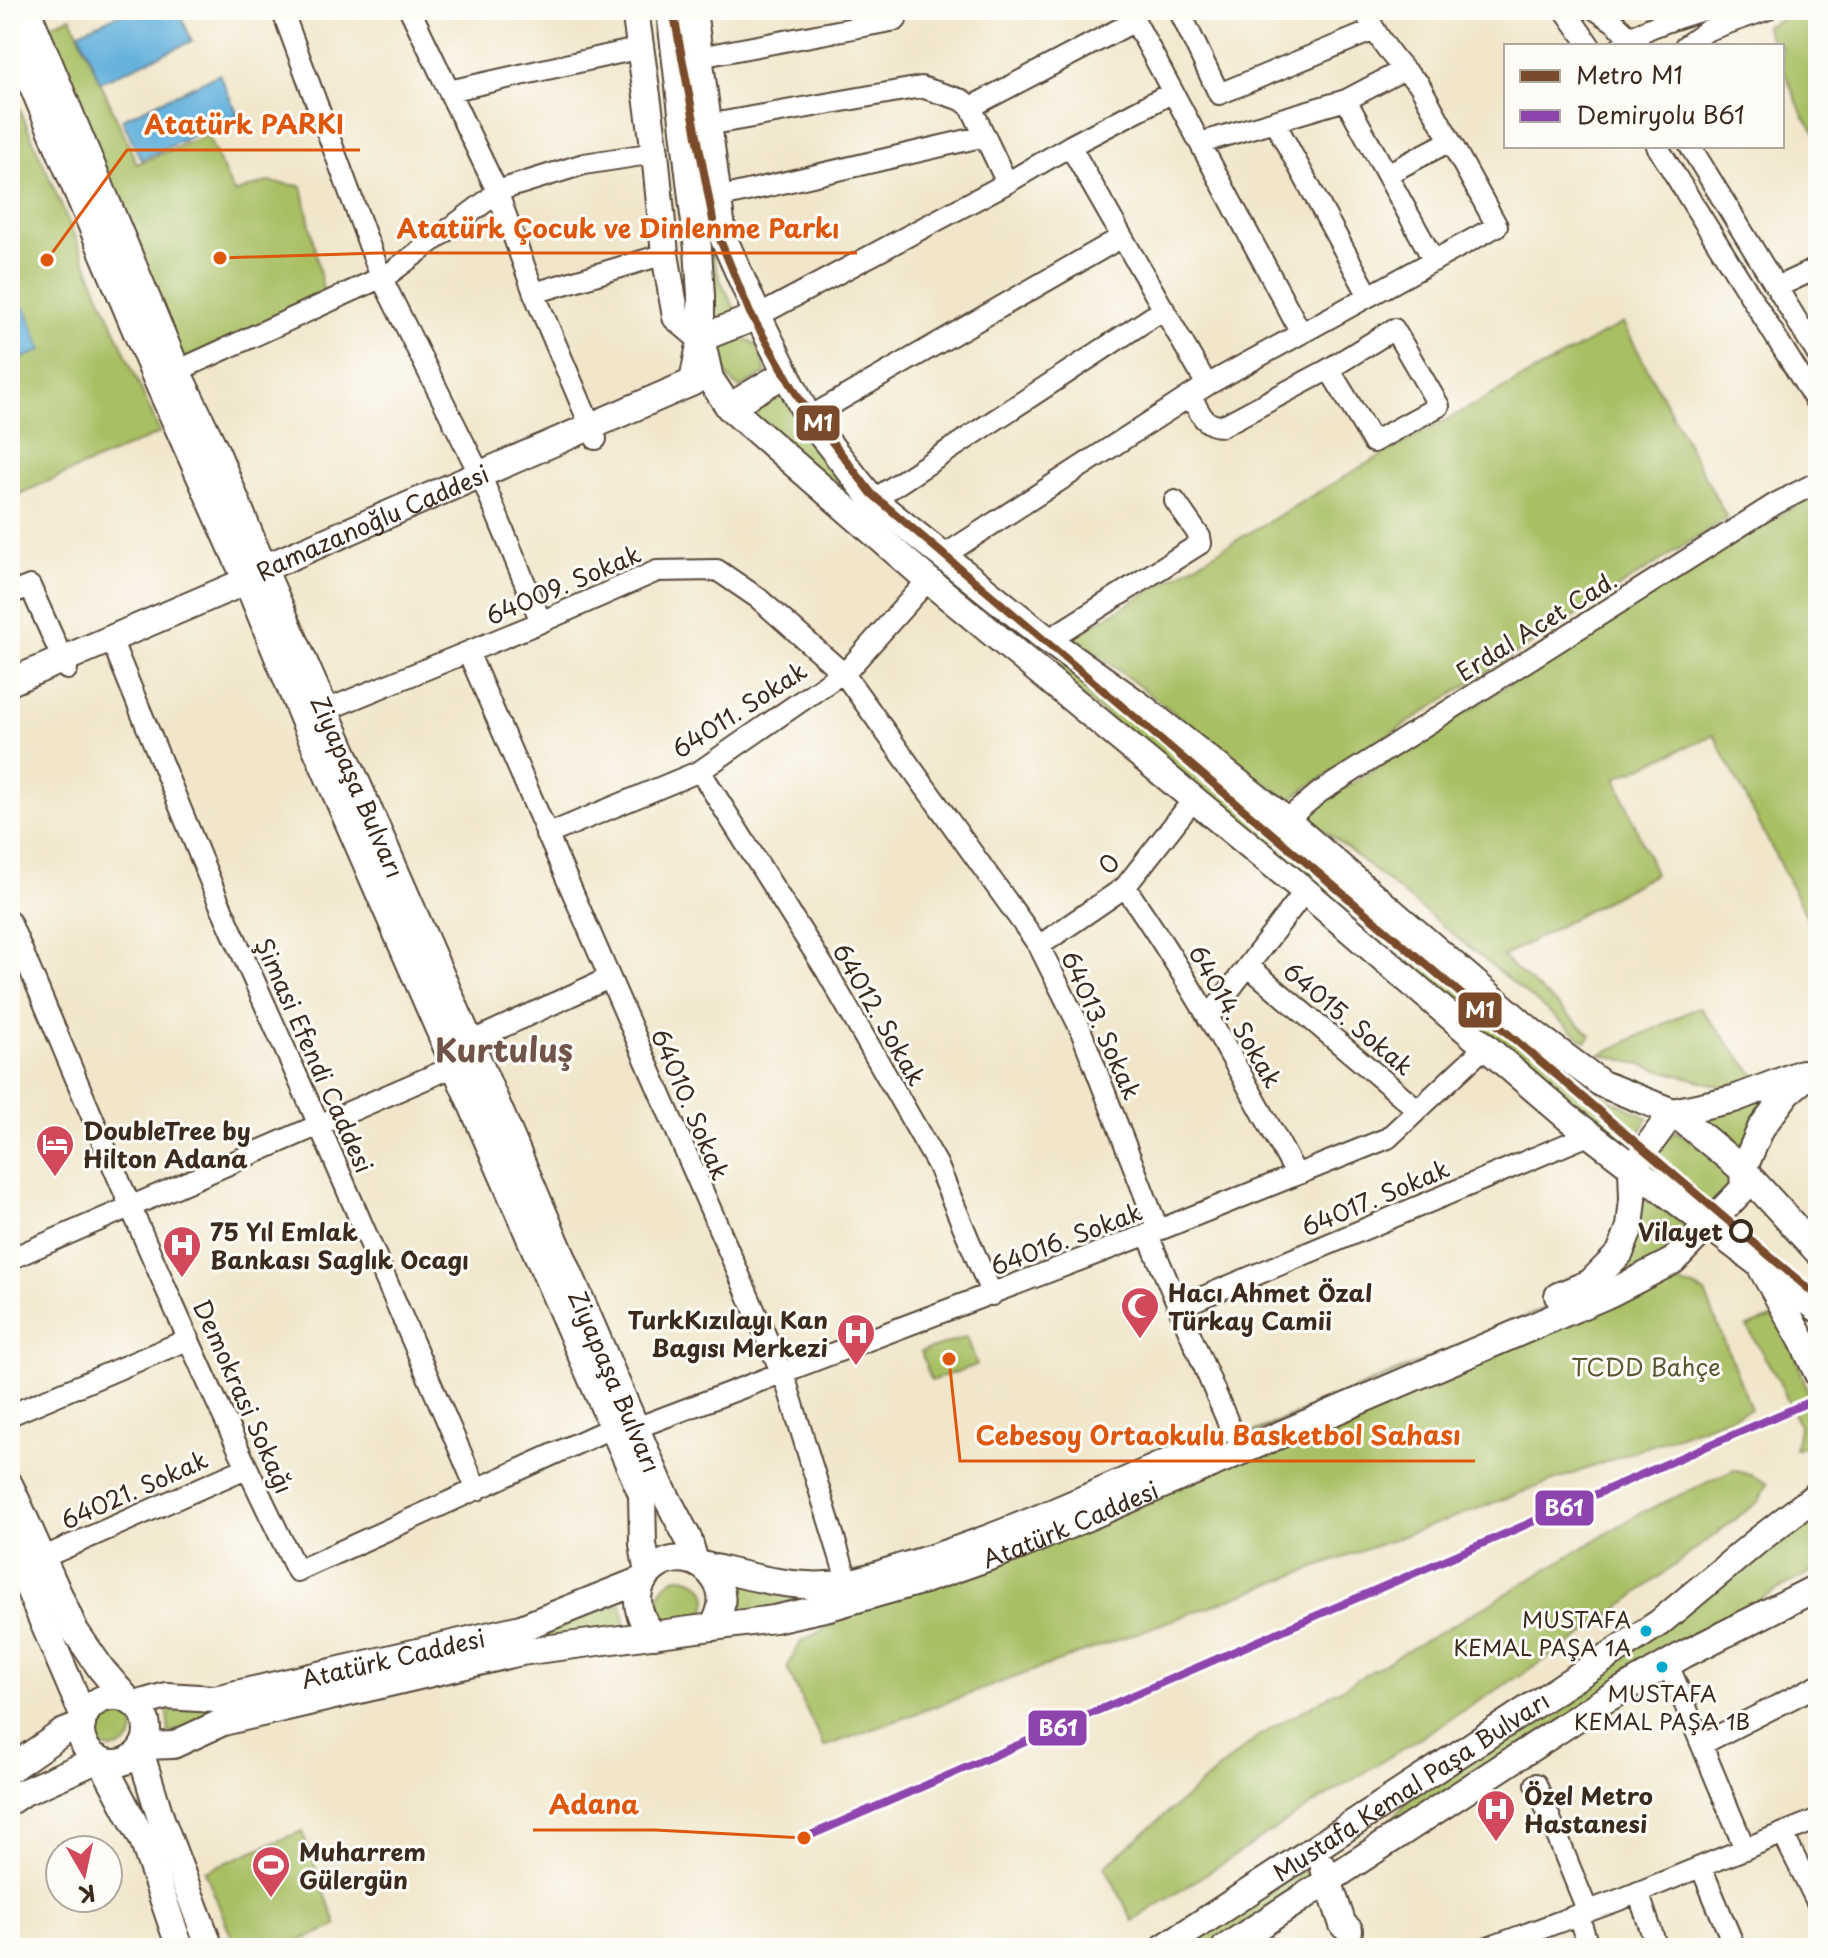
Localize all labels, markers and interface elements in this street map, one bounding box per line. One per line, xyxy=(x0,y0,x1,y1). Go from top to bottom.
legend xyxy=(1504,44,1784,148)
text: Metro M1 xyxy=(1576,56,1683,92)
text: Demiryolu B61 xyxy=(1576,96,1745,132)
callout: Atatürk PARKI xyxy=(127,100,360,150)
text: Atatürk PARKI xyxy=(144,104,344,143)
callout: Atatürk Çocuk ve Dinlenme Parkı xyxy=(378,203,857,253)
text: Atatürk Çocuk ve Dinlenme Parkı xyxy=(397,208,839,247)
line badge: M1 xyxy=(795,404,841,442)
text: M1 xyxy=(803,405,833,438)
street label: Ramazanoğlu Caddesi xyxy=(249,455,494,589)
street label: 64009. Sokak xyxy=(480,535,646,633)
street label: Erdal Acet Cad. xyxy=(1449,561,1623,689)
street label: 64011. Sokak xyxy=(665,652,814,766)
street label: Ziyapaşa Bulvarı xyxy=(303,689,414,883)
street label: 0 xyxy=(1089,844,1127,882)
street label: Şimasi Efendi Caddesi xyxy=(247,932,383,1178)
street label: 64012. Sokak xyxy=(825,936,936,1092)
street label: 64014. Sokak xyxy=(1180,938,1292,1094)
street label: 64013. Sokak xyxy=(1053,945,1151,1105)
street label: 64015. Sokak xyxy=(1276,953,1422,1083)
line badge: M1 xyxy=(1457,991,1503,1029)
text: M1 xyxy=(1465,992,1495,1025)
street label: 64010. Sokak xyxy=(643,1023,739,1185)
district label: Kurtuluş xyxy=(435,1025,573,1073)
place label: DoubleTree by Hilton Adana xyxy=(83,1112,251,1176)
hotel icon: DoubleTree by Hilton Adana xyxy=(34,1123,76,1178)
street label: 64017. Sokak xyxy=(1296,1150,1455,1244)
street label: 64016. Sokak xyxy=(985,1192,1147,1283)
place label: 75 Yıl Emlak Bankası Saglık Ocagı xyxy=(210,1213,469,1277)
place label: Vilayet xyxy=(1638,1213,1723,1249)
marker: Vilayet xyxy=(1730,1220,1752,1242)
hospital icon: 75 Yıl Emlak Bankası Saglık Ocagı xyxy=(161,1224,203,1279)
place label: Hacı Ahmet Özal Türkay Camii xyxy=(1168,1274,1372,1338)
street label: Ziyapaşa Bulvarı xyxy=(560,1284,671,1478)
mosque icon: Hacı Ahmet Özal Türkay Camii xyxy=(1119,1285,1161,1340)
street label: Demokrasi Sokağı xyxy=(185,1293,303,1499)
place label: TurkKızılayı Kan Bagısı Merkezi xyxy=(628,1301,828,1365)
hospital icon: TurkKızılayı Kan Bagısı Merkezi xyxy=(835,1312,877,1367)
park label: TCDD Bahçe xyxy=(1571,1348,1721,1384)
callout: Cebesoy Ortaokulu Basketbol Sahası xyxy=(960,1411,1475,1461)
text: Cebesoy Ortaokulu Basketbol Sahası xyxy=(975,1415,1461,1454)
street label: 64021. Sokak xyxy=(55,1441,213,1537)
street label: Atatürk Caddesi xyxy=(977,1471,1164,1576)
line badge: B61 xyxy=(1534,1489,1595,1527)
text: B61 xyxy=(1545,1490,1583,1523)
place label: MUSTAFA KEMAL PAŞA 1A xyxy=(1453,1602,1631,1663)
street label: Atatürk Caddesi xyxy=(297,1619,488,1696)
marker: MUSTAFA KEMAL PAŞA 1A xyxy=(1638,1623,1654,1639)
marker: MUSTAFA KEMAL PAŞA 1B xyxy=(1654,1659,1670,1675)
place label: MUSTAFA KEMAL PAŞA 1B xyxy=(1574,1676,1750,1737)
street label: Mustafa Kemal Paşa Bulvarı xyxy=(1265,1682,1556,1890)
line badge: B61 xyxy=(1027,1709,1088,1747)
text: B61 xyxy=(1039,1710,1077,1743)
place label: Özel Metro Hastanesi xyxy=(1524,1777,1653,1841)
callout: Adana xyxy=(533,1780,655,1830)
text: Adana xyxy=(549,1784,639,1823)
hospital icon: Özel Metro Hastanesi xyxy=(1475,1788,1517,1843)
place label: Muharrem Gülergün xyxy=(299,1833,426,1897)
north arrow xyxy=(44,1834,124,1914)
sports icon: Muharrem Gülergün xyxy=(250,1844,292,1899)
text: K xyxy=(77,1878,98,1913)

